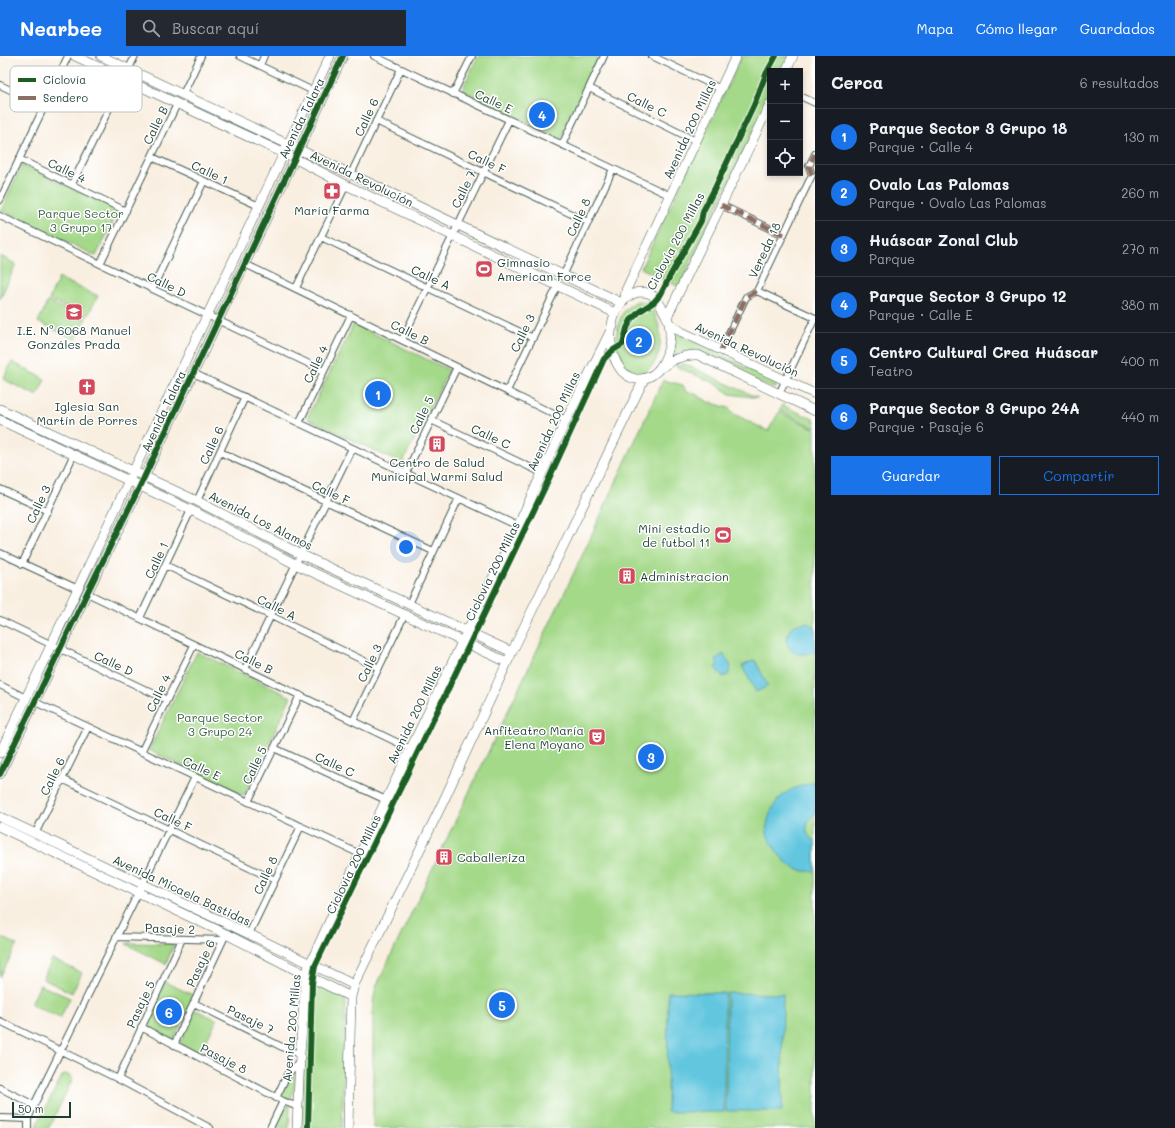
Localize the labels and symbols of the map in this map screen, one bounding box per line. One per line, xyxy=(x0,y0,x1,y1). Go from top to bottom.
legend xyxy=(10,66,142,112)
text: Ciclovía xyxy=(43,72,86,87)
street label: Avenida Talara xyxy=(274,75,328,161)
street label: Avenida 200 Millas xyxy=(659,77,719,181)
street label: Calle E xyxy=(472,85,516,117)
street label: Calle C xyxy=(625,88,670,121)
text: Sendero xyxy=(43,90,88,105)
street label: Calle 6 xyxy=(350,95,382,139)
pin: 4 xyxy=(529,100,555,130)
street label: Calle B xyxy=(139,103,171,147)
street label: Calle F xyxy=(465,145,509,177)
street label: Avenida Revolución xyxy=(308,146,416,210)
street label: Calle 4 xyxy=(45,154,89,186)
street label: Calle 1 xyxy=(189,157,231,187)
street label: Calle 7 xyxy=(447,167,479,210)
pharmacy icon: María Farma xyxy=(322,181,342,201)
street label: Ciclovía 200 Millas xyxy=(642,189,708,293)
street label: Calle 8 xyxy=(562,195,594,239)
place label: María Farma xyxy=(294,202,370,218)
park label: Parque Sector 3 Grupo 17 xyxy=(38,205,124,235)
street label: Vereda 18 xyxy=(744,219,784,281)
place label: Gimnasio American Force xyxy=(497,254,591,284)
sports icon: Gimnasio American Force xyxy=(474,259,494,279)
street label: Calle A xyxy=(409,261,453,293)
street label: Calle D xyxy=(145,268,189,300)
school or university icon: I.E. N° 6068 Manuel Gonzáles Prada xyxy=(64,302,84,322)
street label: Calle 3 xyxy=(506,311,538,355)
street label: Calle B xyxy=(388,316,432,348)
street label: Avenida Revolución xyxy=(693,318,801,380)
place label: I.E. N° 6068 Manuel Gonzáles Prada xyxy=(17,322,131,352)
pin: 2 xyxy=(626,326,652,356)
street label: Calle 4 xyxy=(299,342,331,386)
street label: Avenida Talara xyxy=(137,368,189,454)
street label: Avenida 200 Millas xyxy=(523,369,583,473)
church icon: Iglesia San Martín de Porres xyxy=(77,377,97,397)
pin: 1 xyxy=(365,379,391,409)
street label: Calle 5 xyxy=(405,393,437,437)
place label: Iglesia San Martín de Porres xyxy=(36,398,138,428)
street label: Calle C xyxy=(469,420,514,452)
street label: Calle 6 xyxy=(195,423,227,467)
building icon: Centro de Salud Municipal Warmi Salud xyxy=(427,434,447,454)
place label: Centro de Salud Municipal Warmi Salud xyxy=(371,454,503,484)
street label: Calle F xyxy=(309,476,353,508)
street label: Calle 3 xyxy=(22,482,54,526)
street label: Avenida Los Alamos xyxy=(206,487,316,553)
street label: Ciclovía 200 Millas xyxy=(461,518,523,623)
place label: Mini estadio de futbol 11 xyxy=(638,520,710,550)
sports icon: Mini estadio de futbol 11 xyxy=(713,525,733,545)
your location xyxy=(396,537,416,557)
street label: Calle 1 xyxy=(141,539,171,581)
building icon: Administracion xyxy=(617,566,637,586)
place label: Administracion xyxy=(640,568,729,584)
street label: Calle A xyxy=(255,591,299,623)
street label: Calle 3 xyxy=(353,641,385,685)
street label: Calle B xyxy=(232,645,276,677)
street label: Calle D xyxy=(92,647,136,679)
street label: Avenida 200 Millas xyxy=(383,662,445,766)
street label: Calle 4 xyxy=(142,671,174,715)
park label: Parque Sector 3 Grupo 24 xyxy=(177,709,263,739)
place label: Anfiteatro María Elena Moyano xyxy=(484,722,584,752)
theatre icon: Anfiteatro María Elena Moyano xyxy=(587,727,607,747)
pin: 3 xyxy=(638,742,664,772)
street label: Calle 5 xyxy=(238,743,270,787)
street label: Calle C xyxy=(313,748,358,780)
street label: Calle E xyxy=(180,752,224,784)
street label: Calle 6 xyxy=(36,754,68,798)
street label: Calle F xyxy=(151,803,195,835)
street label: Ciclovía 200 Millas xyxy=(322,811,384,916)
building icon: Caballeriza xyxy=(434,847,454,867)
place label: Caballeriza xyxy=(457,849,525,865)
street label: Avenida Micaela Bastidas xyxy=(111,851,254,929)
street label: Calle 8 xyxy=(249,853,281,897)
street label: Pasaje 2 xyxy=(145,919,195,937)
street label: Pasaje 6 xyxy=(182,937,218,989)
street label: Avenida 200 Millas xyxy=(278,973,304,1083)
street label: Pasaje 5 xyxy=(122,978,158,1030)
pin: 5 xyxy=(489,990,515,1020)
pin: 6 xyxy=(156,997,182,1027)
street label: Pasaje 7 xyxy=(225,1001,277,1037)
street label: Pasaje 8 xyxy=(198,1039,250,1077)
scale bar xyxy=(12,1100,71,1119)

